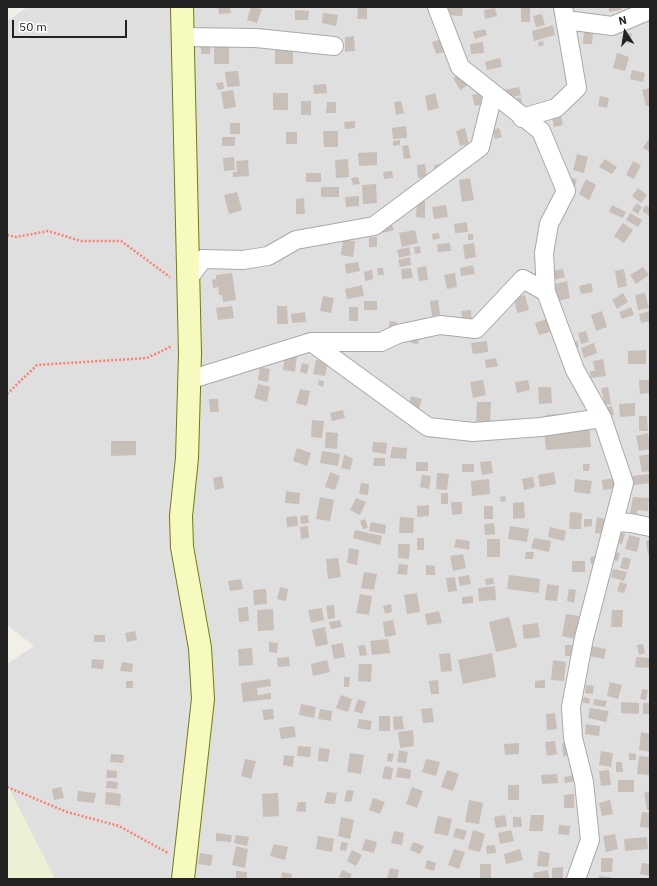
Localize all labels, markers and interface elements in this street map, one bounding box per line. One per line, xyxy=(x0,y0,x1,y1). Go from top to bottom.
scale bar xyxy=(14,12,129,38)
north arrow xyxy=(605,12,645,52)
text: N xyxy=(617,13,628,28)
text: 50 m xyxy=(19,19,47,34)

